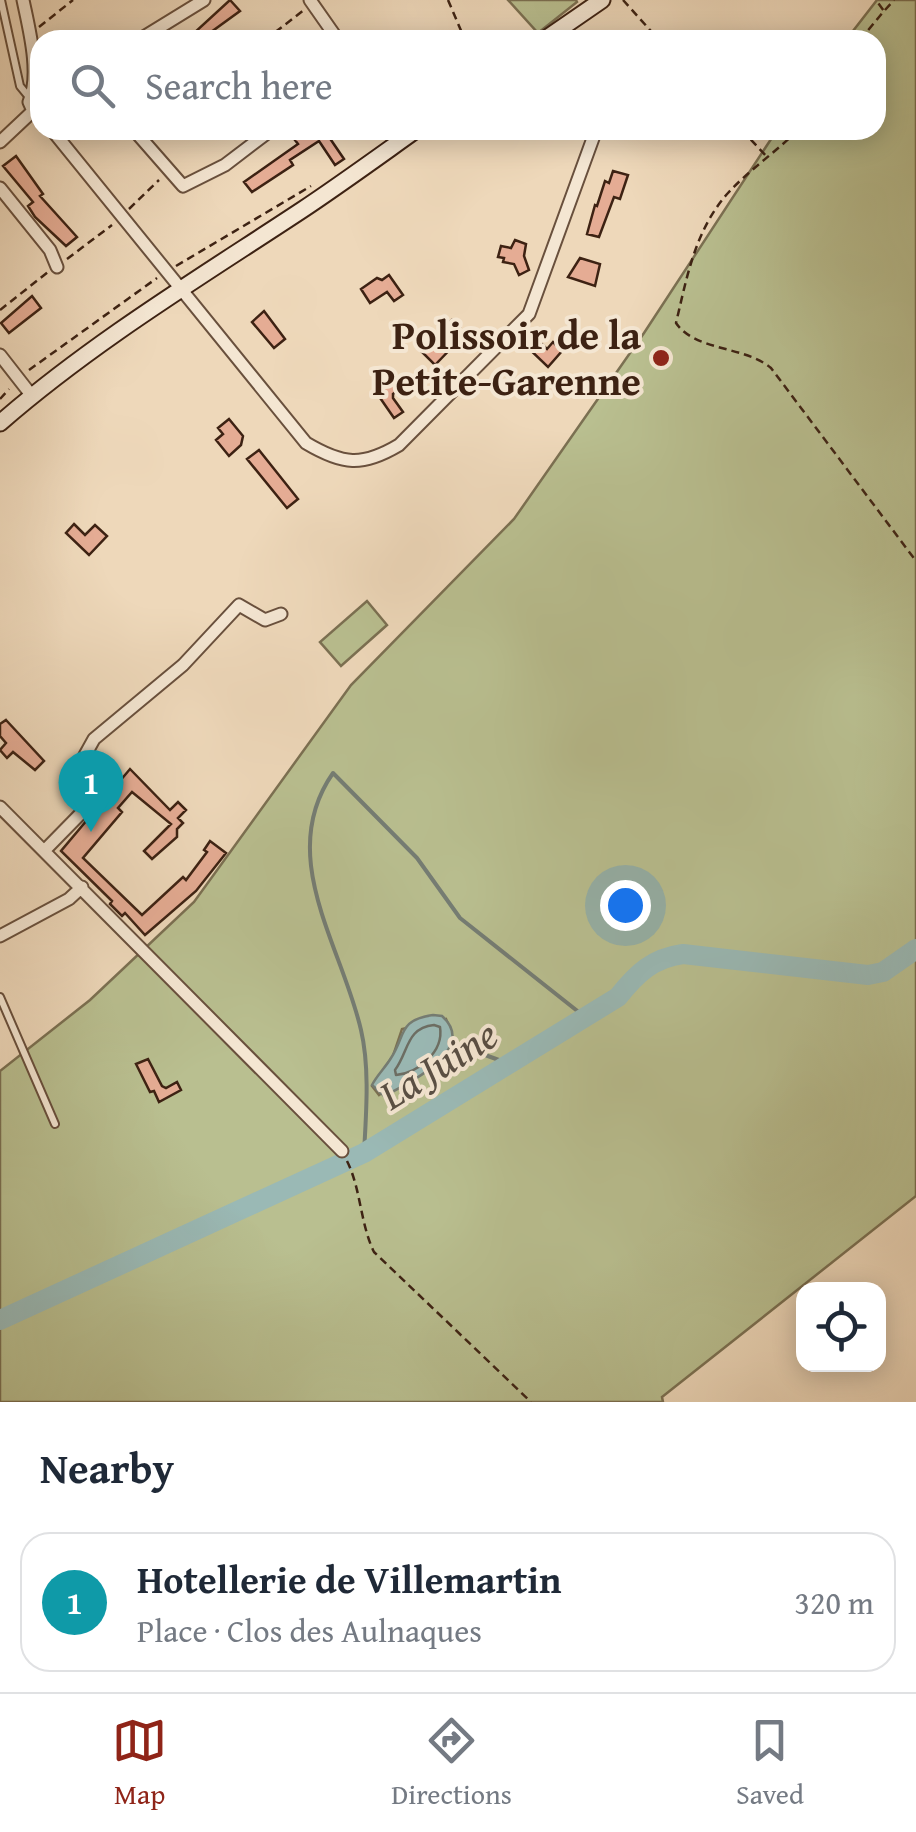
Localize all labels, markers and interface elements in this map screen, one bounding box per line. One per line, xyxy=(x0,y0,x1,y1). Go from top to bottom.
search box xyxy=(30,30,886,140)
text: Search here xyxy=(145,57,333,113)
icon: search xyxy=(65,58,120,113)
place label: Polissoir de la Petite-Garenne xyxy=(372,305,641,410)
marker: Polissoir de la Petite-Garenne xyxy=(650,347,672,369)
pin: 1 xyxy=(58,750,124,832)
your location xyxy=(600,880,651,931)
water label: La Juine xyxy=(366,1003,509,1124)
map controls xyxy=(796,1282,886,1372)
button: locate xyxy=(796,1282,886,1372)
text: Nearby xyxy=(40,1437,174,1498)
text: Hotellerie de Villemartin xyxy=(137,1551,562,1607)
text: 1 xyxy=(66,1579,83,1626)
text: 320 m xyxy=(795,1579,874,1626)
text: Place · Clos des Aulnaques xyxy=(137,1607,482,1654)
tab: Map xyxy=(112,1713,167,1814)
tab: Directions xyxy=(391,1713,512,1814)
tab: Saved xyxy=(736,1713,804,1814)

